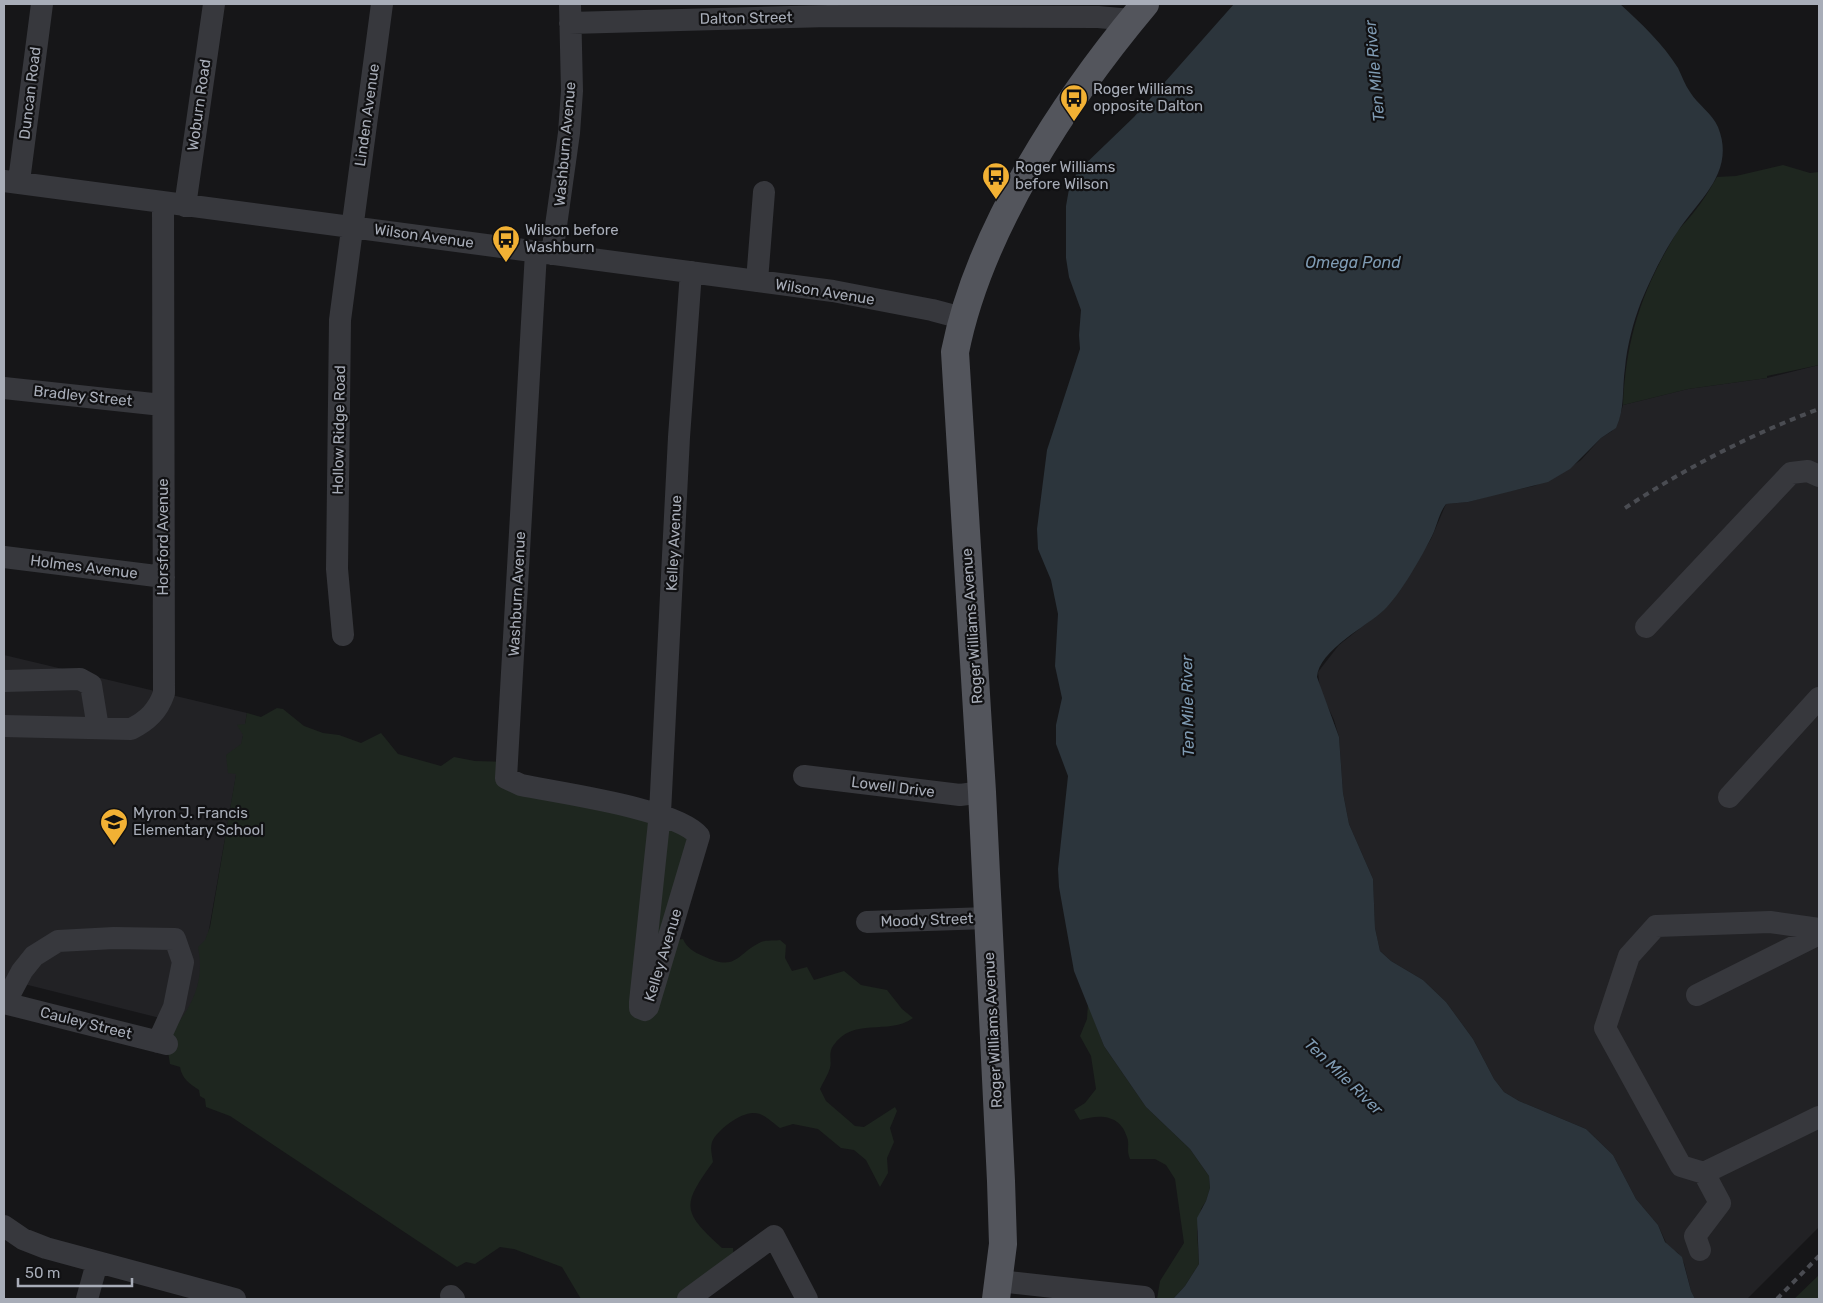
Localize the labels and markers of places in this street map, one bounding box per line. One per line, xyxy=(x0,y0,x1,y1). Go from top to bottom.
place label: Roger Williams opposite Dalton xyxy=(1093,80,1203,115)
bus stop icon: Roger Williams opposite Dalton xyxy=(1059,83,1089,122)
place label: Roger Williams before Wilson xyxy=(1015,158,1116,193)
bus stop icon: Roger Williams before Wilson xyxy=(981,161,1011,200)
place label: Wilson before Washburn xyxy=(525,221,619,256)
bus stop icon: Wilson before Washburn xyxy=(491,224,521,263)
place label: Myron J. Francis Elementary School xyxy=(133,804,264,839)
school or university icon: Myron J. Francis Elementary School xyxy=(99,807,129,846)

